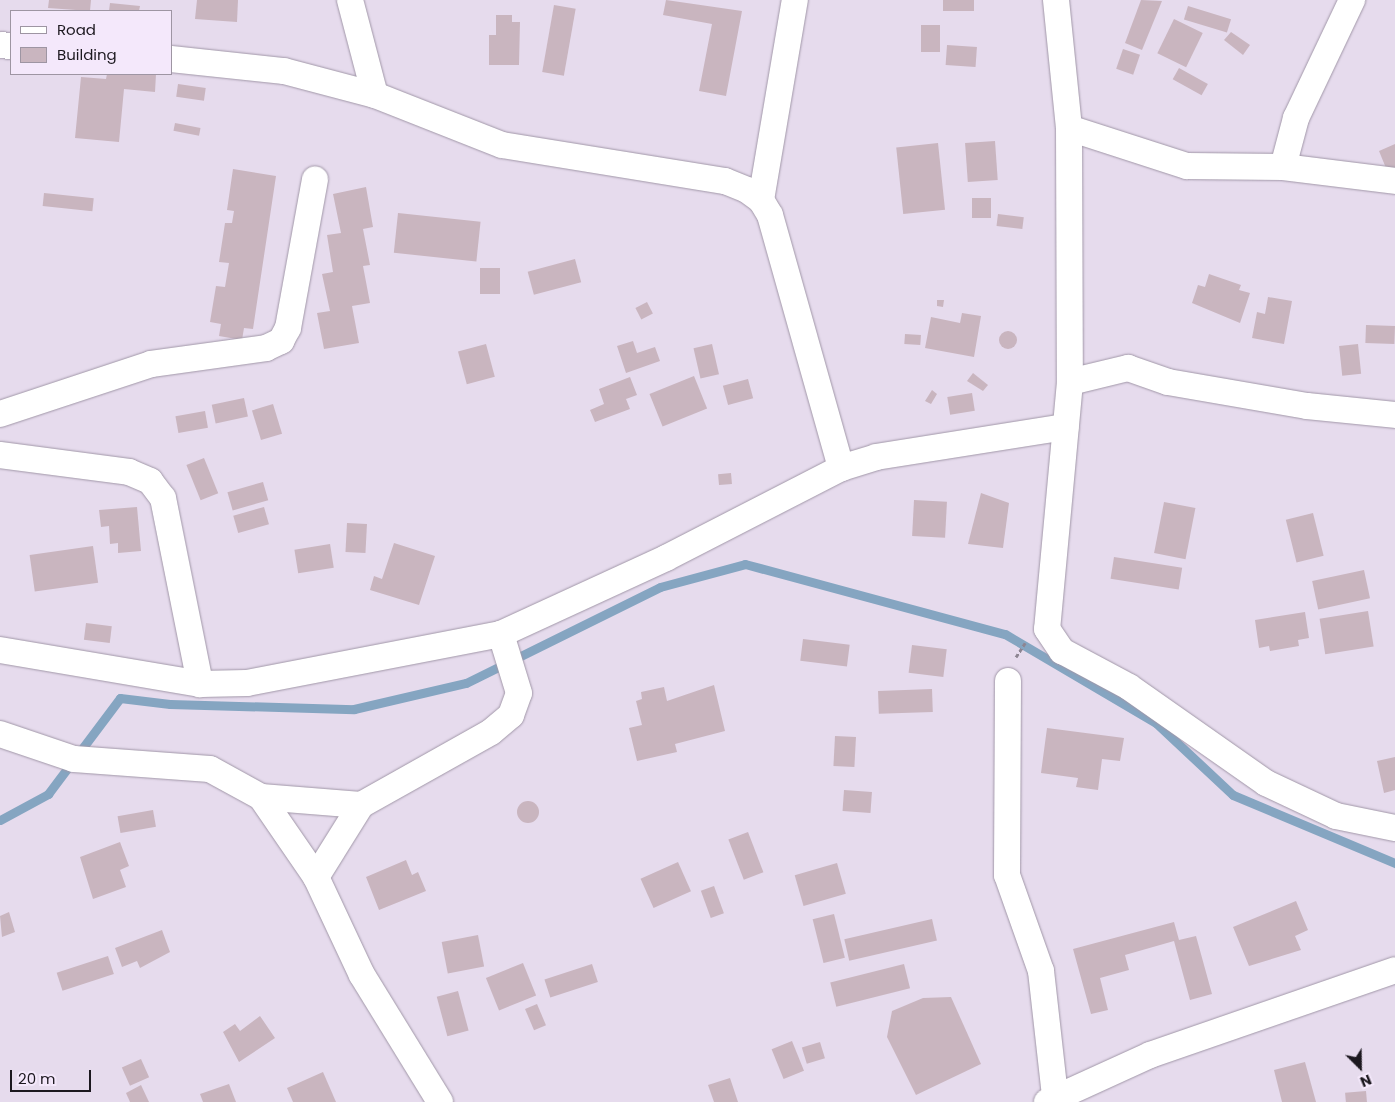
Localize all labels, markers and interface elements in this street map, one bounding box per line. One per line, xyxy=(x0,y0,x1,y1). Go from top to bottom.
legend xyxy=(10,10,172,75)
text: Road xyxy=(57,19,96,40)
text: Building xyxy=(57,44,117,65)
north arrow xyxy=(1335,1042,1385,1092)
scale bar xyxy=(12,1060,94,1092)
text: 20 m xyxy=(18,1068,56,1089)
text: N xyxy=(1357,1070,1375,1092)

